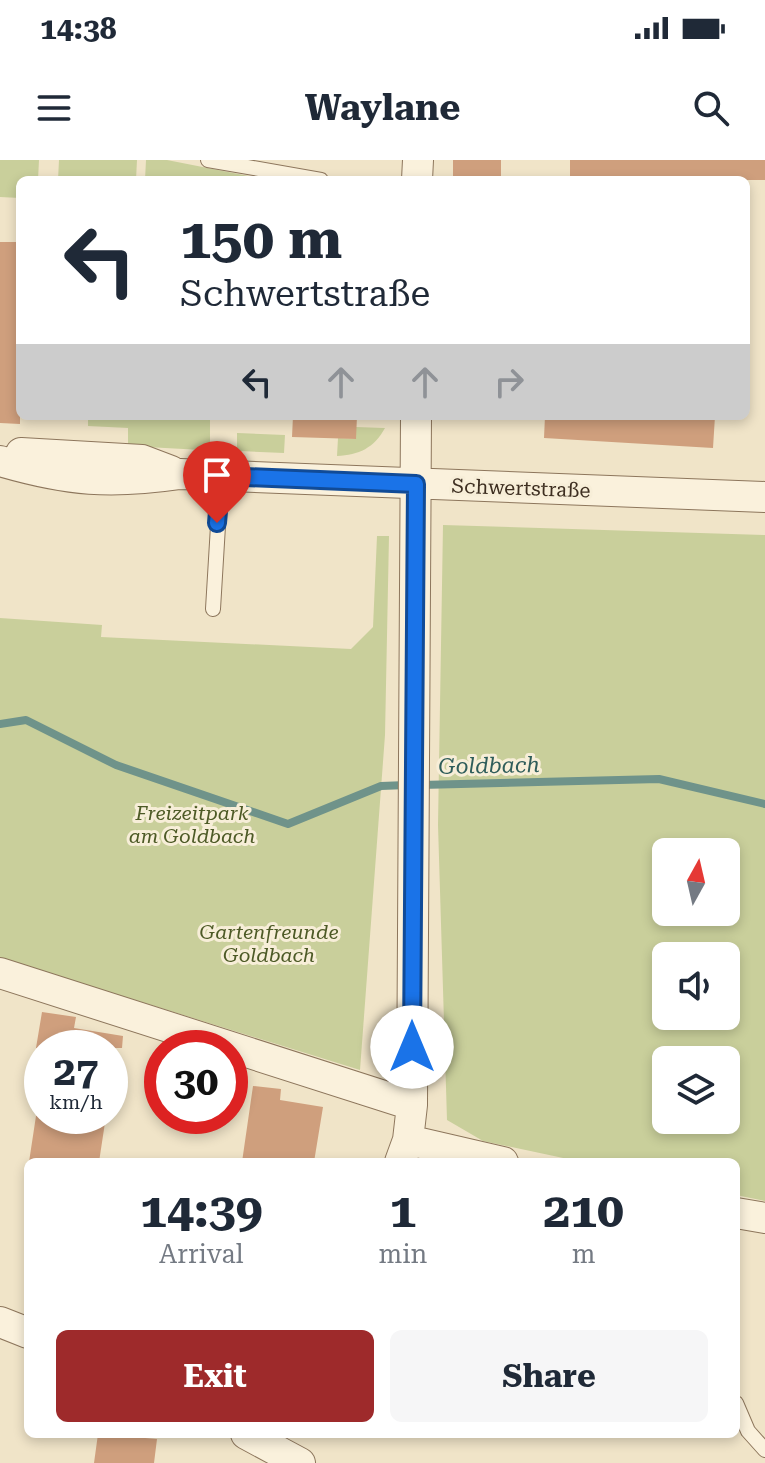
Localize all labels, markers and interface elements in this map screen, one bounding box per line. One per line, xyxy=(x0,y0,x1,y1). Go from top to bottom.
text: 14:38 xyxy=(40,11,117,46)
icon: menu xyxy=(32,86,76,130)
icon: search xyxy=(689,86,733,130)
text: Waylane xyxy=(305,87,460,129)
text: 150 m xyxy=(180,206,342,272)
icon: left xyxy=(48,208,152,312)
text: Schwertstraße xyxy=(180,273,430,315)
icon: left xyxy=(235,360,279,404)
icon: ahead xyxy=(319,360,363,404)
icon: ahead xyxy=(403,360,447,404)
icon: right xyxy=(487,360,531,404)
pin xyxy=(183,441,251,523)
icon: arrive xyxy=(195,453,239,497)
street label: Schwertstraße xyxy=(451,474,591,502)
water label: Goldbach xyxy=(438,752,540,779)
park label: Freizeitpark am Goldbach xyxy=(129,801,255,848)
north arrow xyxy=(652,838,740,926)
map controls xyxy=(652,838,740,1134)
park label: Gartenfreunde Goldbach xyxy=(200,920,339,967)
button: sound xyxy=(652,942,740,1030)
position arrow xyxy=(370,1005,454,1089)
speed limit sign: 30 xyxy=(144,1030,248,1134)
button: layers xyxy=(652,1046,740,1134)
text: 27 xyxy=(54,1048,98,1095)
text: km/h xyxy=(49,1090,103,1114)
text: 14:39 xyxy=(140,1183,263,1239)
text: 1 xyxy=(389,1183,416,1239)
text: 210 xyxy=(543,1183,624,1239)
text: Arrival xyxy=(159,1239,244,1269)
text: min xyxy=(379,1239,427,1269)
text: m xyxy=(572,1239,596,1269)
button: Exit xyxy=(56,1330,374,1422)
button: Share xyxy=(390,1330,708,1422)

